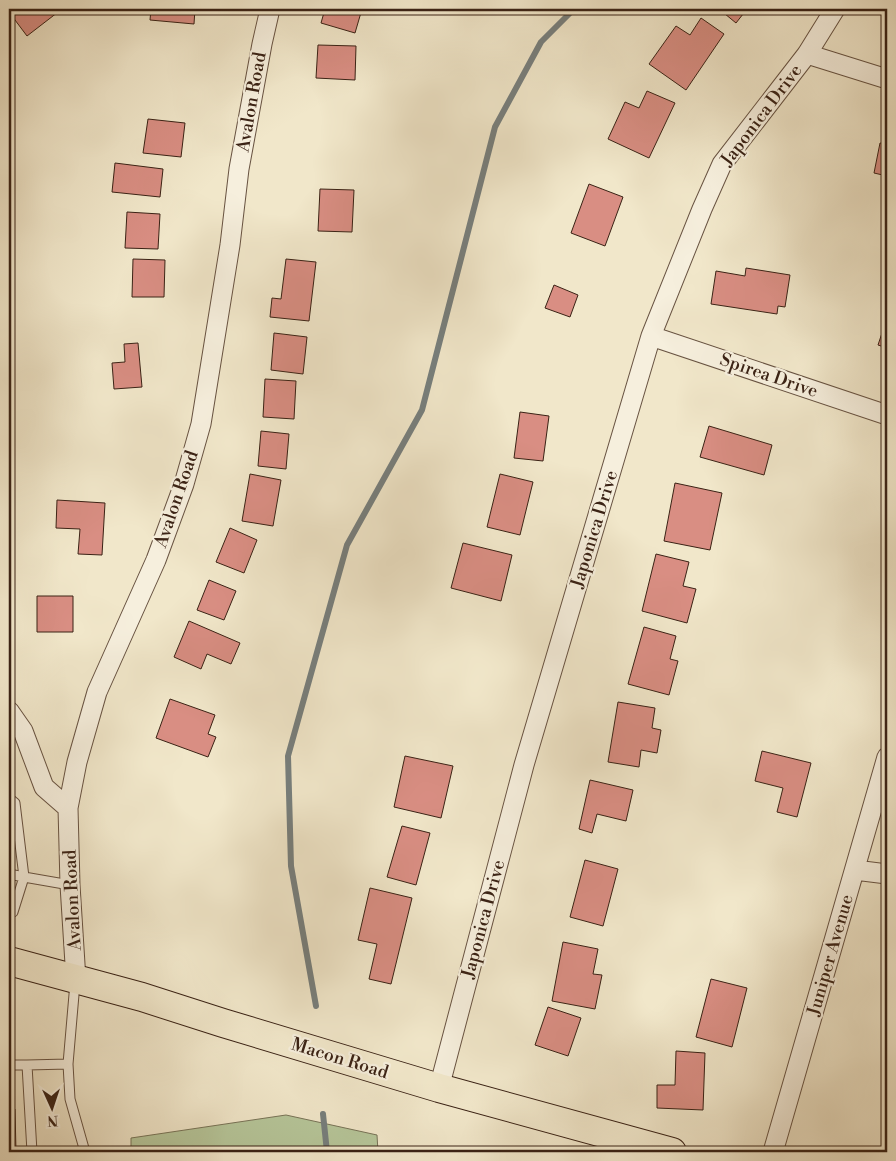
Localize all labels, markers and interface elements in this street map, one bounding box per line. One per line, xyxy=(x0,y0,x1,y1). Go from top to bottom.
street label: Avalon Road xyxy=(231,50,272,155)
street label: Japonica Drive xyxy=(715,60,807,172)
street label: Spirea Drive xyxy=(717,348,821,403)
street label: Avalon Road xyxy=(149,447,204,552)
street label: Japonica Drive xyxy=(565,468,623,592)
street label: Avalon Road xyxy=(58,848,87,952)
street label: Japonica Drive xyxy=(456,857,510,982)
street label: Juniper Avenue xyxy=(802,892,859,1019)
street label: Macon Road xyxy=(288,1033,392,1084)
north arrow xyxy=(28,1084,78,1134)
text: N xyxy=(47,1111,59,1129)

